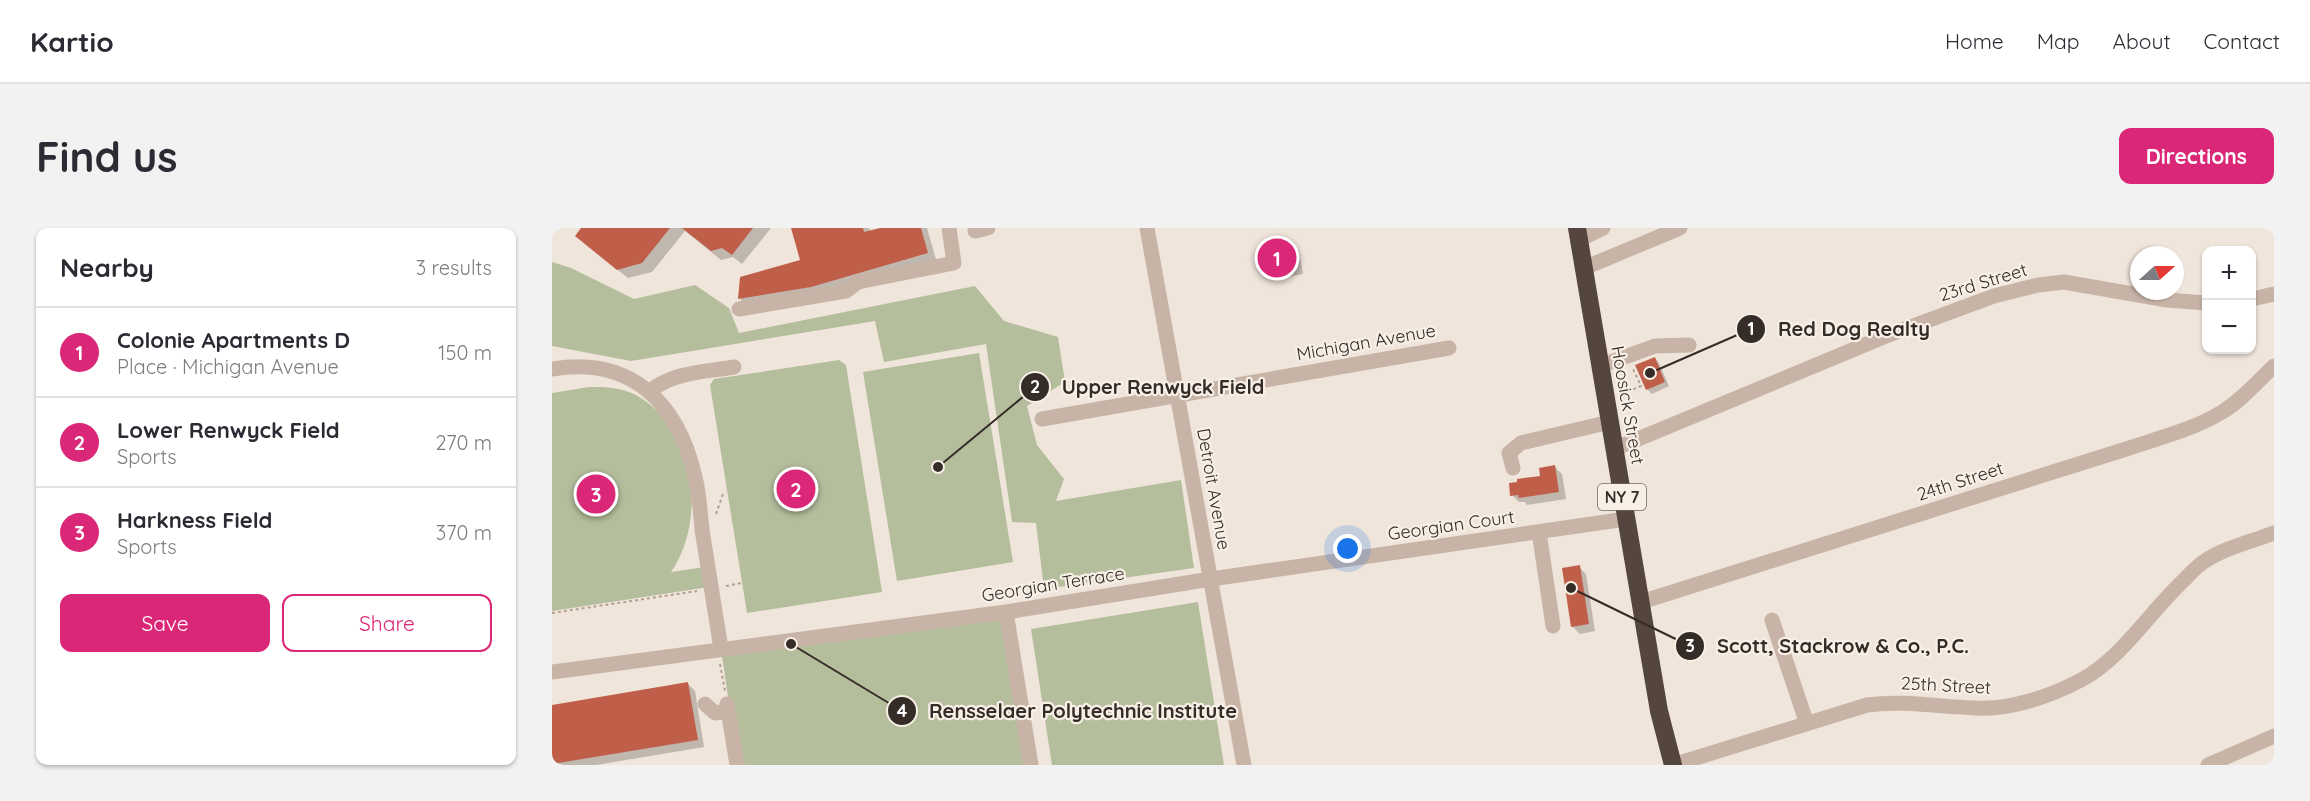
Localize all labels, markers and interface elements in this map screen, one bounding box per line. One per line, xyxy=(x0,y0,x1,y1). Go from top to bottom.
text: Kartio xyxy=(30,24,114,59)
text: Home xyxy=(1945,28,2004,54)
text: Map xyxy=(2037,28,2080,54)
text: About xyxy=(2113,28,2171,54)
text: Contact xyxy=(2204,28,2280,54)
button: Directions xyxy=(2119,128,2274,184)
text: Find us xyxy=(36,130,178,183)
pin: 1 xyxy=(1258,236,1296,280)
north arrow xyxy=(2130,246,2184,300)
map controls xyxy=(2202,246,2256,354)
button: + xyxy=(2202,246,2256,300)
text: Nearby xyxy=(60,251,154,284)
text: 3 results xyxy=(416,255,492,280)
street label: 23rd Street xyxy=(1936,258,2030,306)
button: − xyxy=(2202,300,2256,354)
callout: Red Dog Realty xyxy=(1736,310,1942,348)
text: Red Dog Realty xyxy=(1778,316,1930,341)
text: 1 xyxy=(1747,317,1755,340)
street label: Michigan Avenue xyxy=(1295,318,1437,366)
text: Colonie Apartments D xyxy=(117,326,350,354)
text: 1 xyxy=(76,340,83,365)
text: 150 m xyxy=(438,340,492,365)
street label: Hoosick Street xyxy=(1606,344,1650,466)
text: Place · Michigan Avenue xyxy=(117,354,339,379)
callout: Upper Renwyck Field xyxy=(1020,368,1276,406)
text: Upper Renwyck Field xyxy=(1062,374,1264,399)
text: 2 xyxy=(1030,375,1040,398)
text: Lower Renwyck Field xyxy=(117,416,340,444)
street label: Detroit Avenue xyxy=(1192,426,1236,552)
text: 2 xyxy=(74,430,85,455)
text: 270 m xyxy=(435,430,492,455)
text: Sports xyxy=(117,444,177,469)
street label: 24th Street xyxy=(1914,456,2006,506)
pin: 2 xyxy=(776,466,816,512)
pin: 3 xyxy=(576,472,615,516)
road number: NY 7 xyxy=(1598,484,1646,510)
street label: Georgian Court xyxy=(1386,505,1516,545)
text: Harkness Field xyxy=(117,506,272,534)
text: 3 xyxy=(74,520,85,545)
text: 370 m xyxy=(436,520,492,545)
text: Sports xyxy=(117,534,177,559)
your location xyxy=(1333,534,1362,563)
street label: Georgian Terrace xyxy=(980,561,1126,607)
button: Save xyxy=(60,594,270,652)
button: Share xyxy=(282,594,492,652)
callout: Scott, Stackrow & Co., P.C. xyxy=(1675,627,1981,665)
text: Scott, Stackrow & Co., P.C. xyxy=(1717,633,1969,658)
text: 3 xyxy=(1685,634,1695,657)
street label: 25th Street xyxy=(1900,671,1992,699)
callout: Rensselaer Polytechnic Institute xyxy=(887,692,1249,730)
text: Rensselaer Polytechnic Institute xyxy=(929,698,1237,723)
text: 4 xyxy=(897,699,908,722)

